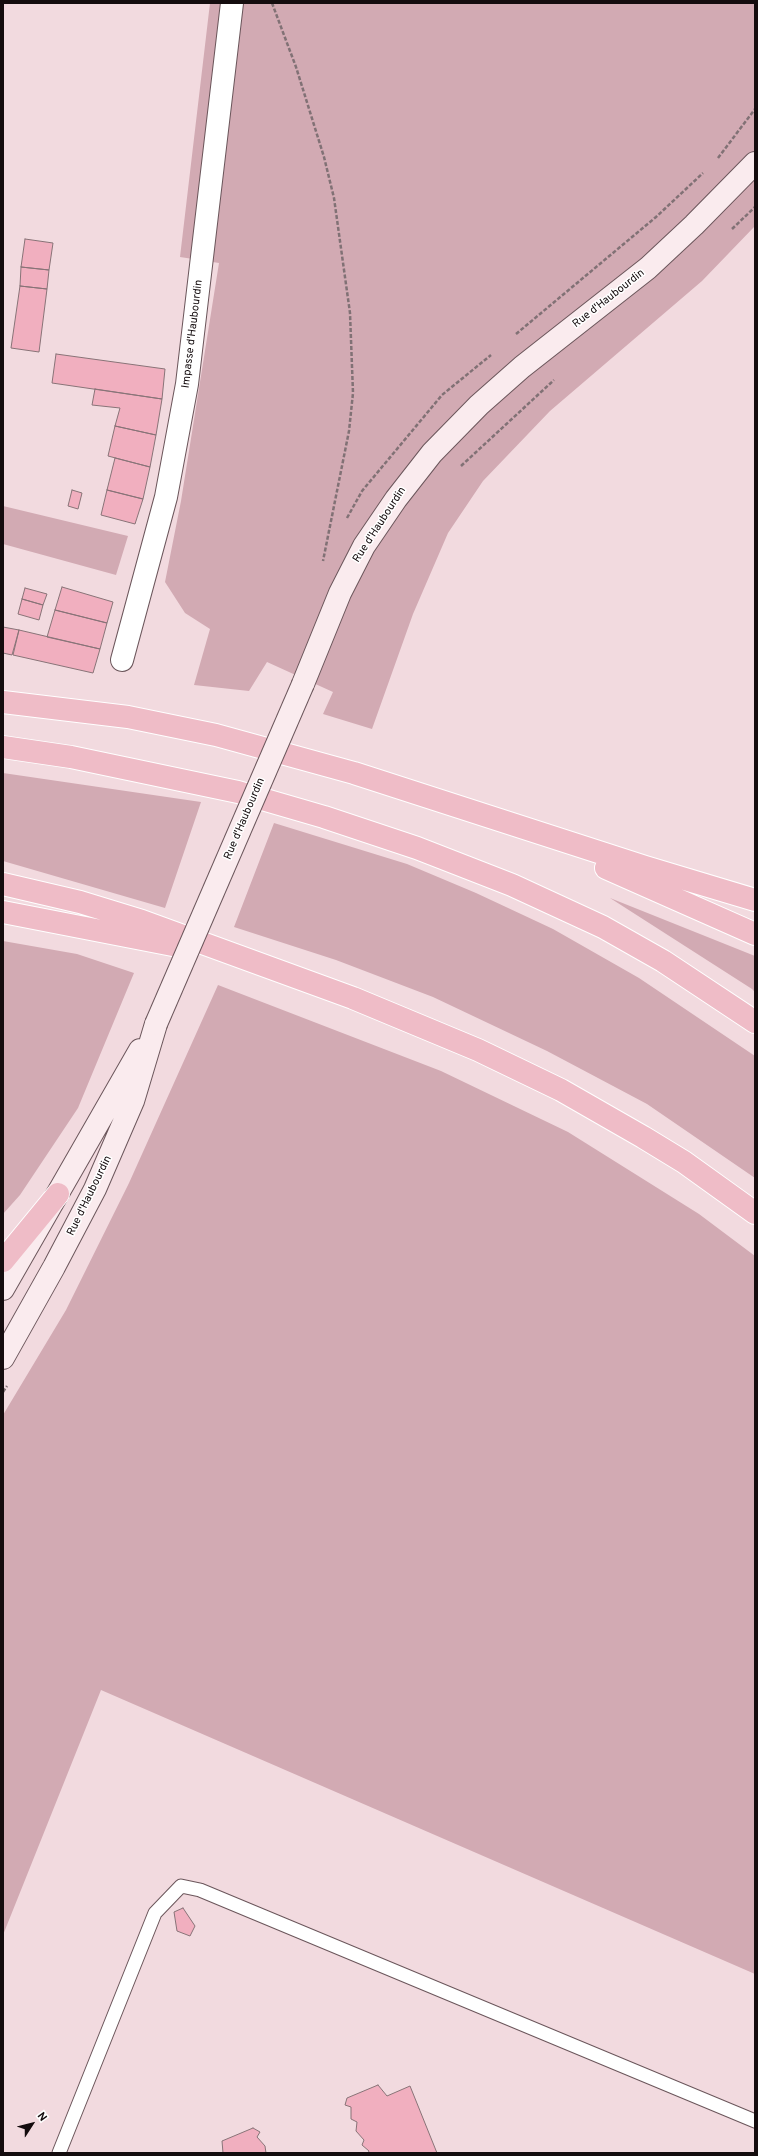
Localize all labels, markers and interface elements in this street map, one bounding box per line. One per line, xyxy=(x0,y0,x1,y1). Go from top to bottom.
street label: Rue d'Haubourdin xyxy=(570,267,648,331)
street label: Impasse d'Haubourdin xyxy=(180,279,206,389)
street label: Rue d'Haubourdin xyxy=(351,485,409,565)
street label: Rue d'Haubourdin xyxy=(222,776,268,862)
street label: Rue d'Haubourdin xyxy=(65,1154,115,1238)
north arrow xyxy=(12,2104,52,2144)
text: N xyxy=(34,2110,50,2124)

